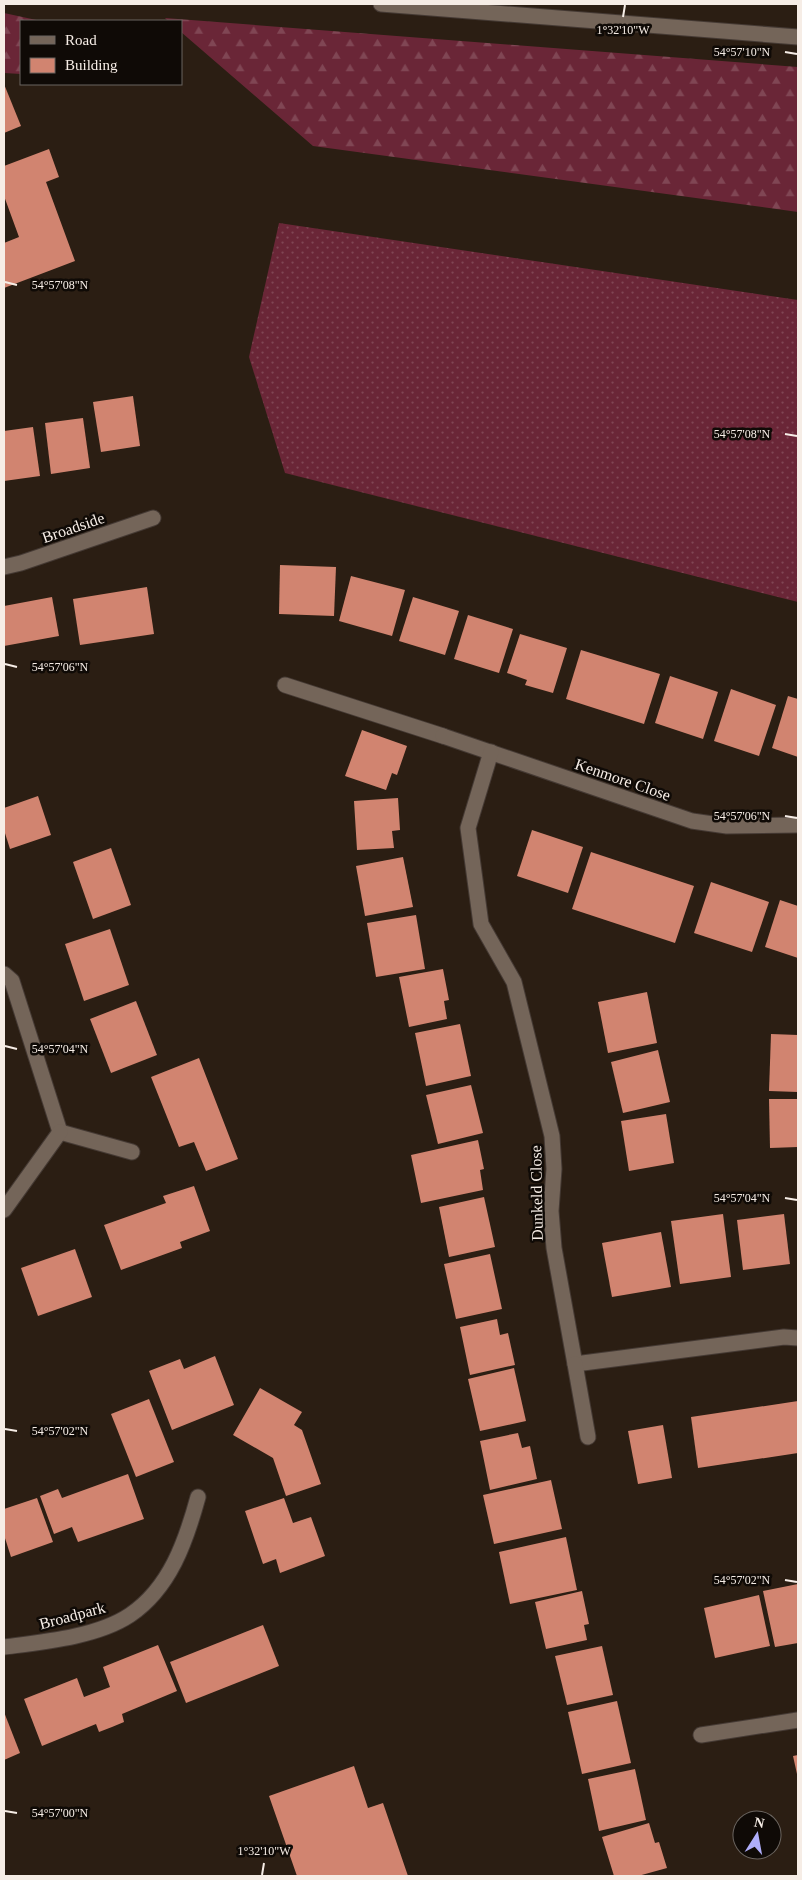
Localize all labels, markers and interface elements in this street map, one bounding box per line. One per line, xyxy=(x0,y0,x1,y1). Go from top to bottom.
legend xyxy=(20,20,182,85)
text: 1°32'10"W xyxy=(596,23,650,37)
text: Road xyxy=(65,32,97,48)
text: 54°57'10"N xyxy=(714,45,771,59)
text: Building xyxy=(65,57,118,73)
text: 54°57'08"N xyxy=(32,278,89,292)
text: 54°57'08"N xyxy=(714,427,771,441)
street label: Broadside xyxy=(40,509,107,546)
text: 54°57'06"N xyxy=(32,660,89,674)
street label: Kenmore Close xyxy=(573,755,673,804)
text: 54°57'06"N xyxy=(714,809,771,823)
text: 54°57'04"N xyxy=(32,1042,89,1056)
street label: Dunkeld Close xyxy=(527,1145,546,1241)
text: 54°57'04"N xyxy=(714,1191,771,1205)
text: 54°57'02"N xyxy=(32,1424,89,1438)
text: 54°57'02"N xyxy=(714,1573,771,1587)
street label: Broadpark xyxy=(37,1599,107,1633)
text: 54°57'00"N xyxy=(32,1806,89,1820)
north arrow xyxy=(732,1810,782,1860)
text: N xyxy=(753,1814,766,1831)
text: 1°32'10"W xyxy=(237,1844,291,1858)

